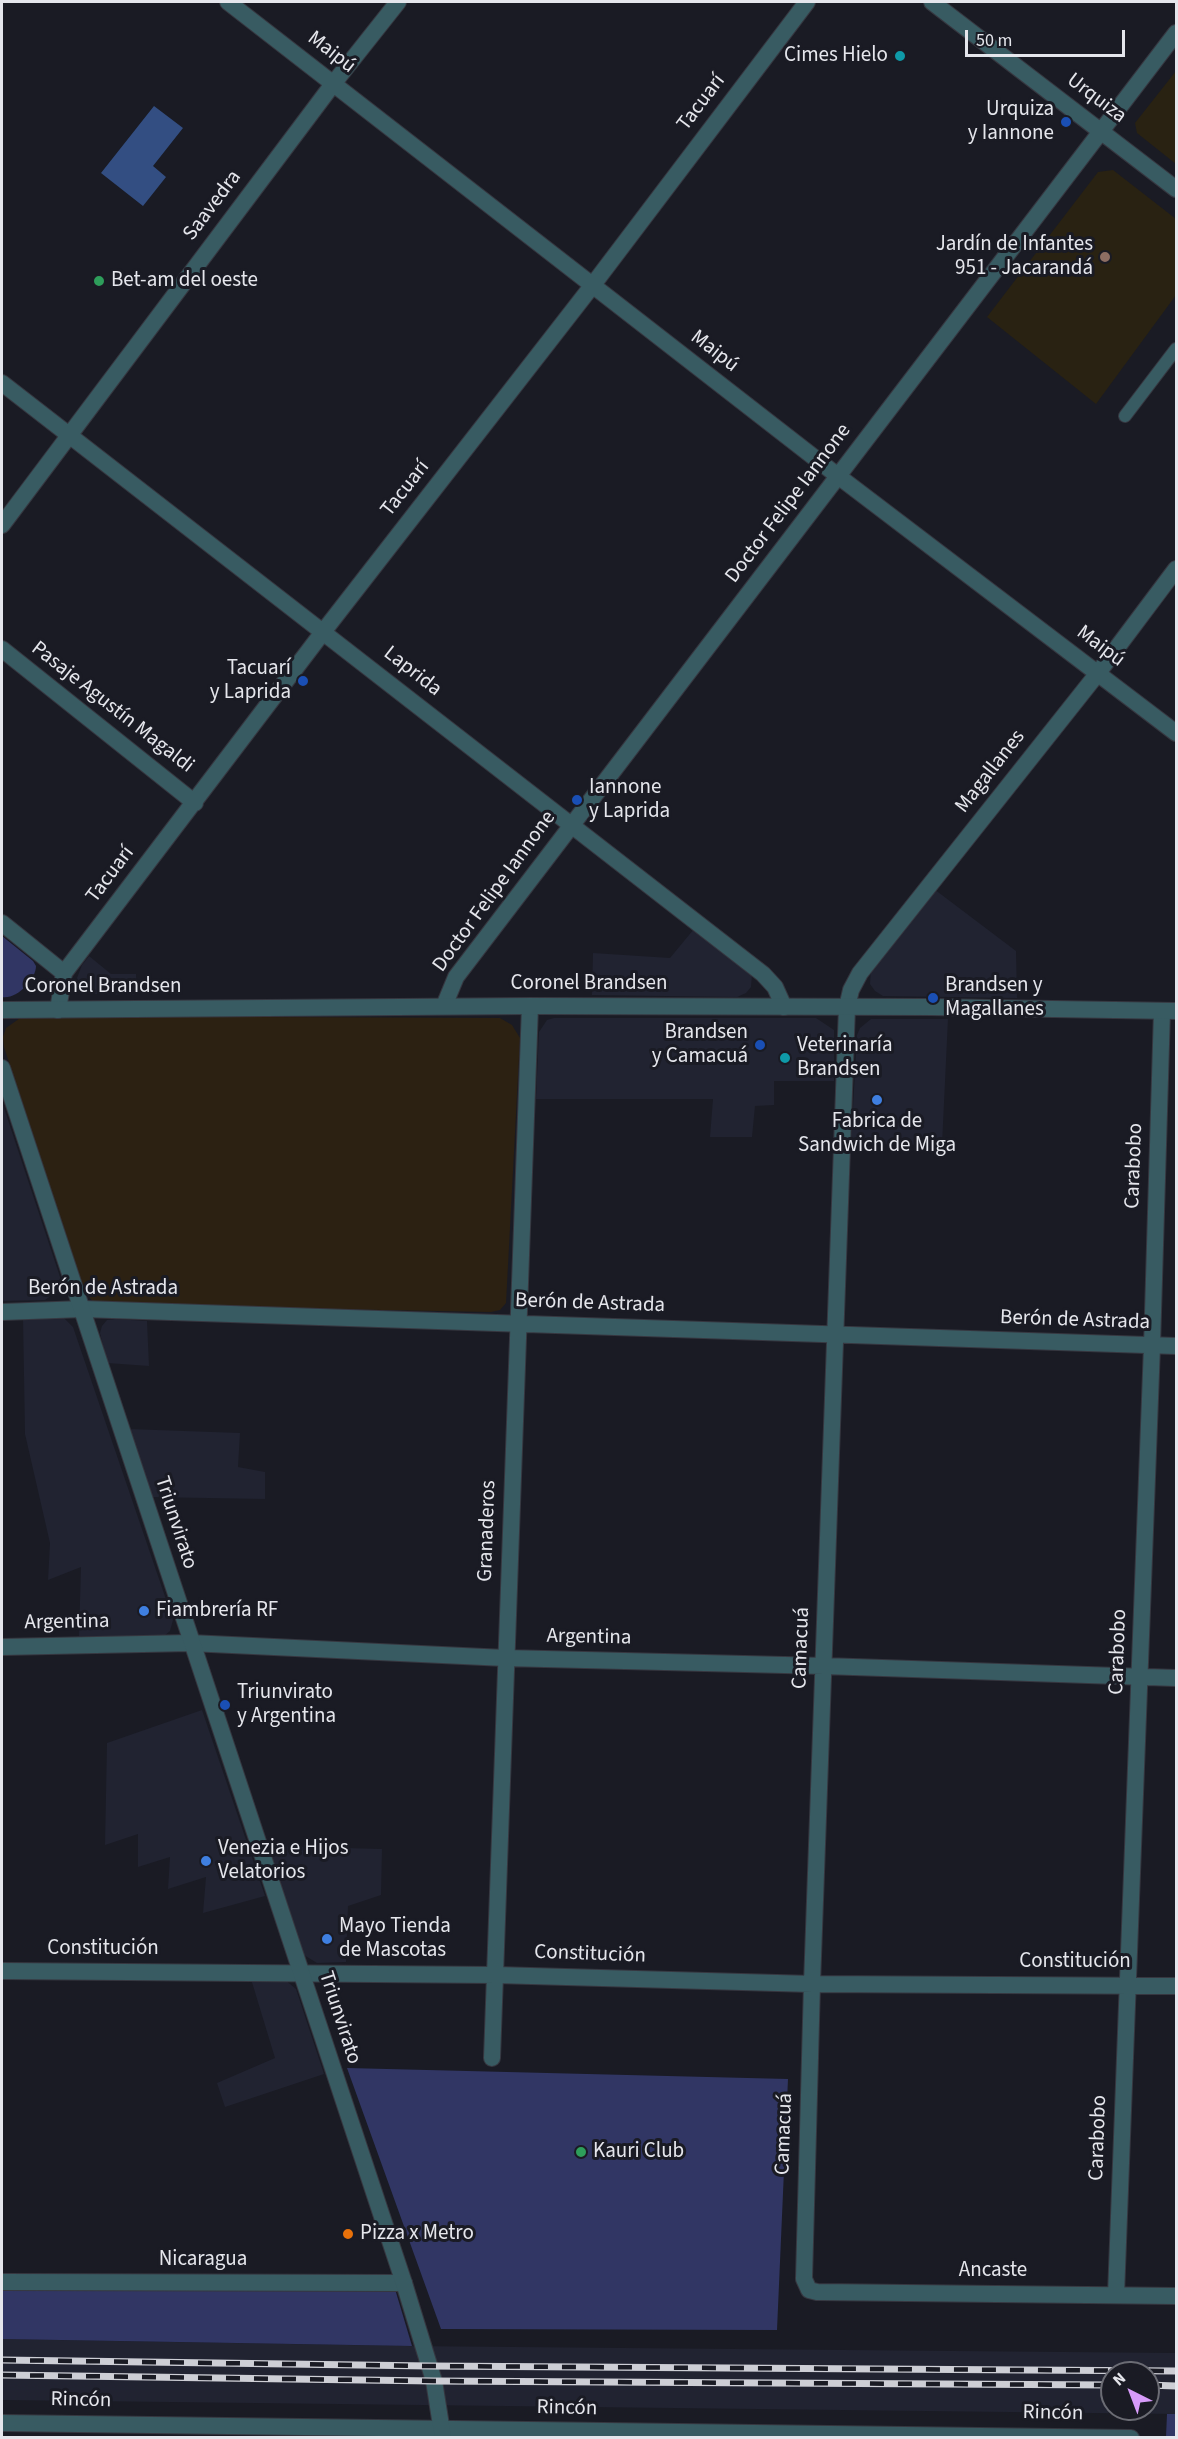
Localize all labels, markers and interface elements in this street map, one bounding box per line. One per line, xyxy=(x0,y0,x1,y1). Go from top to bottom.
scale bar xyxy=(968,18,1128,56)
street label: Maipú xyxy=(302,26,360,80)
text: 50 m xyxy=(976,28,1012,53)
place label: Cimes Hielo xyxy=(784,43,888,69)
marker: Cimes Hielo xyxy=(893,49,907,63)
street label: Urquiza xyxy=(1061,69,1131,129)
street label: Tacuarí xyxy=(673,70,731,136)
place label: Urquiza y Iannone xyxy=(968,97,1054,147)
marker: Urquiza y Iannone xyxy=(1059,115,1073,129)
street label: Saavedra xyxy=(178,166,248,246)
place label: Jardín de Infantes 951 - Jacarandá xyxy=(936,232,1093,282)
marker: Jardín de Infantes 951 - Jacarandá xyxy=(1098,250,1112,264)
place label: Bet-am del oeste xyxy=(111,268,258,294)
marker: Bet-am del oeste xyxy=(92,274,106,288)
street label: Maipú xyxy=(685,325,743,379)
street label: Doctor Felipe Iannone xyxy=(721,419,857,589)
street label: Tacuarí xyxy=(376,456,436,522)
street label: Maipú xyxy=(1071,621,1129,673)
street label: Pasaje Agustín Magaldi xyxy=(26,637,198,779)
street label: Laprida xyxy=(378,641,446,703)
place label: Tacuarí y Laprida xyxy=(210,656,291,706)
marker: Tacuarí y Laprida xyxy=(296,674,310,688)
street label: Magallanes xyxy=(951,725,1031,819)
place label: Iannone y Laprida xyxy=(589,775,670,825)
marker: Iannone y Laprida xyxy=(570,793,584,807)
street label: Doctor Felipe Iannone xyxy=(428,807,562,977)
street label: Tacuarí xyxy=(82,842,140,908)
street label: Coronel Brandsen xyxy=(511,971,667,997)
place label: Brandsen y Magallanes xyxy=(945,973,1044,1023)
street label: Coronel Brandsen xyxy=(25,974,181,1000)
marker: Brandsen y Magallanes xyxy=(926,991,940,1005)
place label: Brandsen y Camacuá xyxy=(652,1020,748,1070)
place label: Veterinaría Brandsen xyxy=(797,1033,892,1083)
marker: Brandsen y Camacuá xyxy=(753,1038,767,1052)
marker: Veterinaría Brandsen xyxy=(778,1051,792,1065)
marker: Fabrica de Sandwich de Miga xyxy=(870,1093,884,1107)
place label: Fabrica de Sandwich de Miga xyxy=(798,1109,956,1159)
street label: Carabobo xyxy=(1121,1123,1149,1209)
street label: Berón de Astrada xyxy=(28,1276,178,1302)
street label: Berón de Astrada xyxy=(515,1289,665,1319)
street label: Berón de Astrada xyxy=(1000,1306,1150,1336)
street label: Triunvirato xyxy=(148,1474,202,1572)
street label: Granaderos xyxy=(474,1480,502,1582)
place label: Fiambrería RF xyxy=(156,1598,278,1624)
marker: Fiambrería RF xyxy=(137,1604,151,1618)
street label: Camacuá xyxy=(788,1607,816,1689)
street label: Carabobo xyxy=(1105,1609,1133,1695)
street label: Argentina xyxy=(24,1610,110,1636)
street label: Argentina xyxy=(546,1625,632,1651)
place label: Triunvirato y Argentina xyxy=(237,1680,336,1730)
marker: Triunvirato y Argentina xyxy=(218,1698,232,1712)
place label: Venezia e Hijos Velatorios xyxy=(218,1836,348,1886)
marker: Venezia e Hijos Velatorios xyxy=(199,1854,213,1868)
place label: Mayo Tienda de Mascotas xyxy=(339,1914,451,1964)
marker: Mayo Tienda de Mascotas xyxy=(320,1932,334,1946)
street label: Constitución xyxy=(47,1936,159,1962)
street label: Constitución xyxy=(534,1940,646,1970)
street label: Constitución xyxy=(1019,1949,1131,1975)
street label: Triunvirato xyxy=(312,1969,366,2067)
street label: Camacuá xyxy=(771,2093,799,2175)
street label: Carabobo xyxy=(1085,2095,1113,2181)
place label: Kauri Club xyxy=(593,2139,684,2165)
marker: Kauri Club xyxy=(574,2145,588,2159)
place label: Pizza x Metro xyxy=(360,2221,474,2247)
marker: Pizza x Metro xyxy=(341,2227,355,2241)
street label: Nicaragua xyxy=(159,2247,247,2273)
street label: Ancaste xyxy=(959,2258,1027,2284)
north arrow xyxy=(1100,2361,1160,2421)
text: N xyxy=(1108,2367,1131,2391)
street label: Rincón xyxy=(50,2388,112,2414)
street label: Rincón xyxy=(536,2396,598,2422)
street label: Rincón xyxy=(1022,2401,1084,2427)

